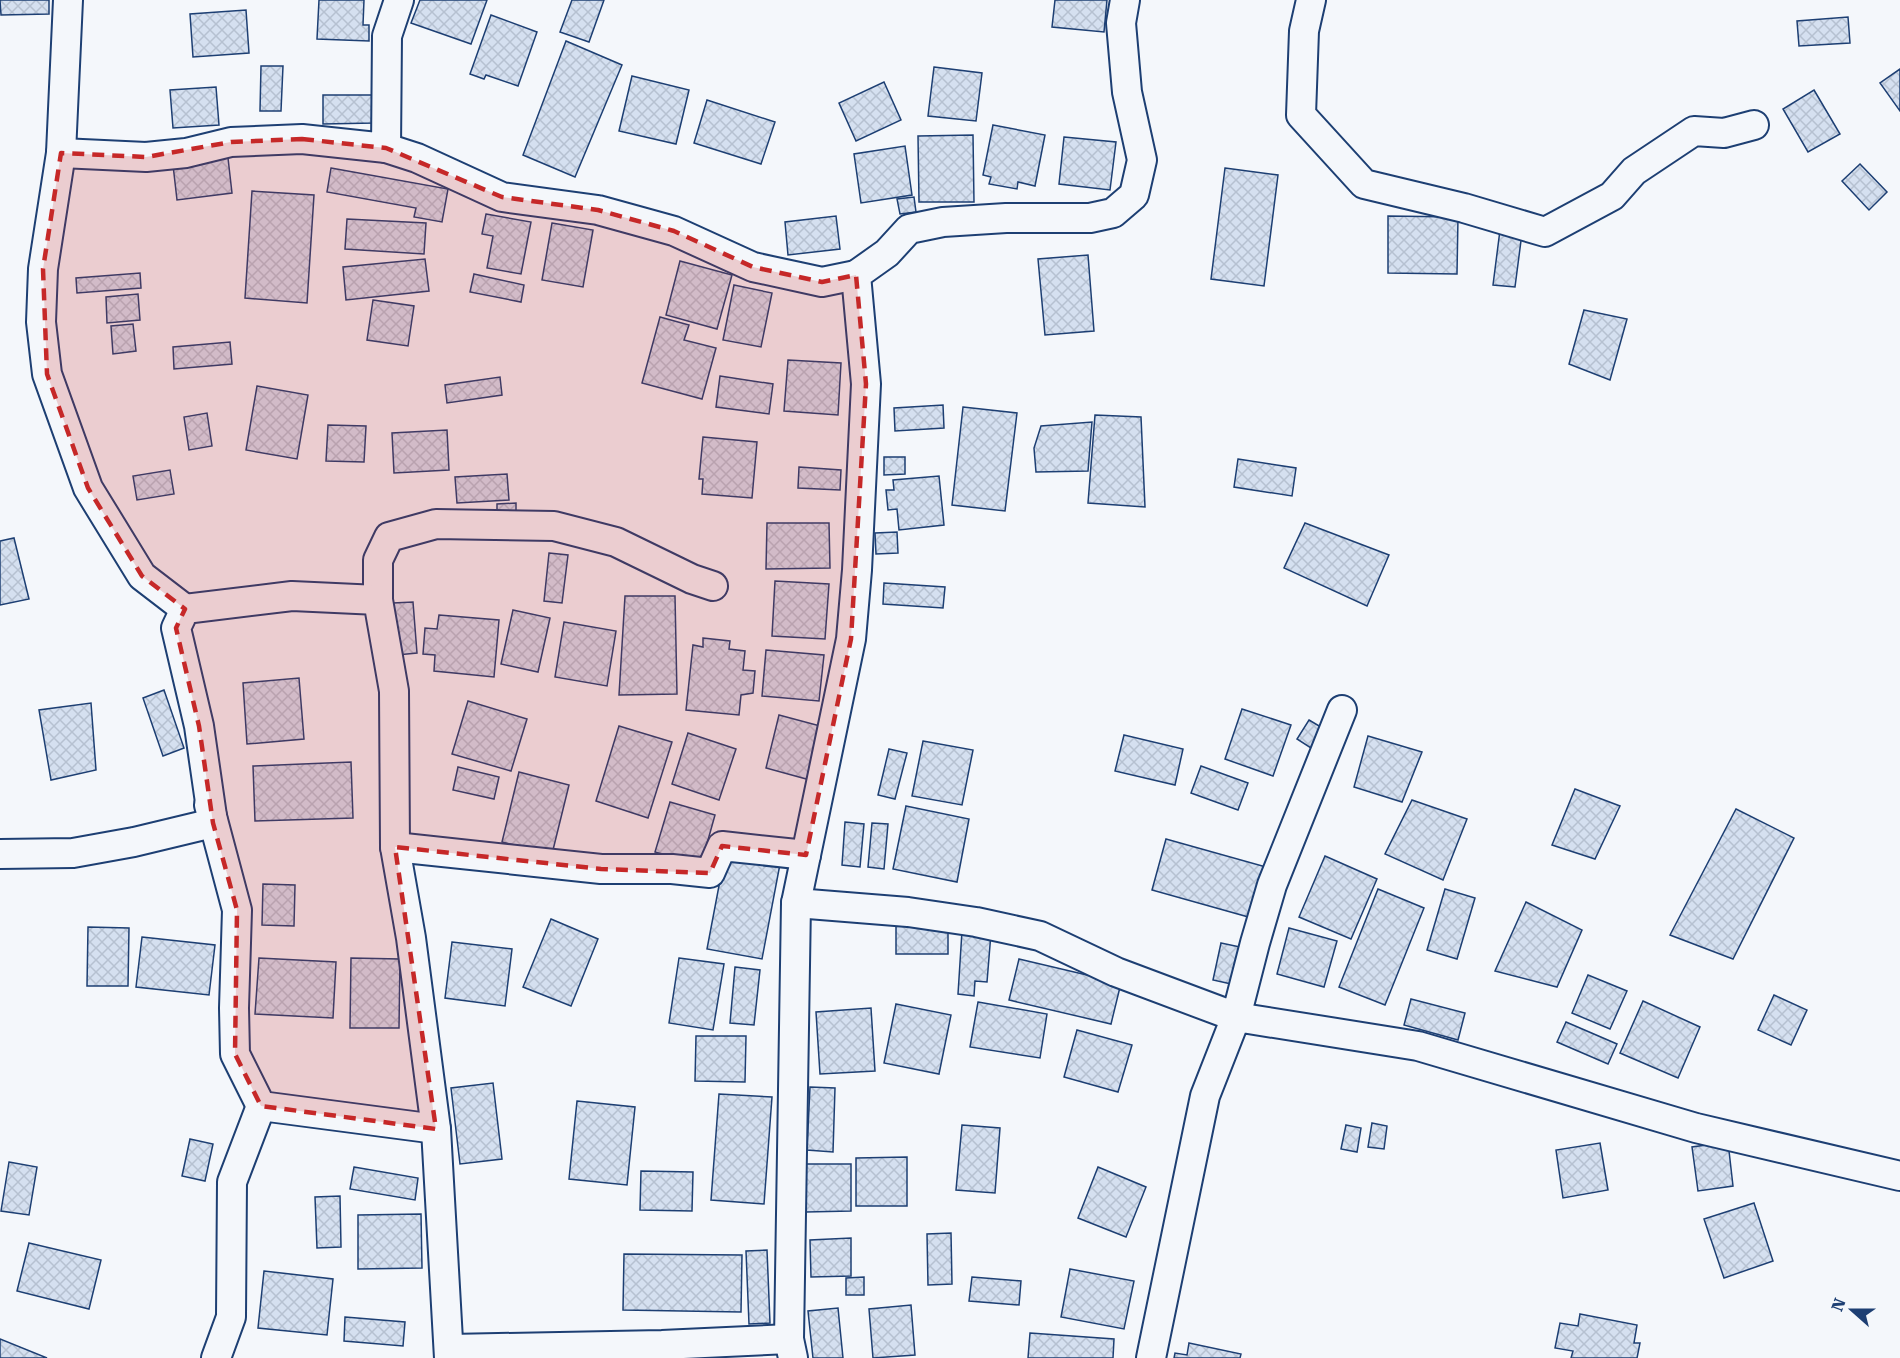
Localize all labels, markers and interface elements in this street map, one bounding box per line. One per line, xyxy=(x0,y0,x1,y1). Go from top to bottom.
north arrow xyxy=(1822,1280,1882,1340)
text: N xyxy=(1827,1296,1850,1314)

